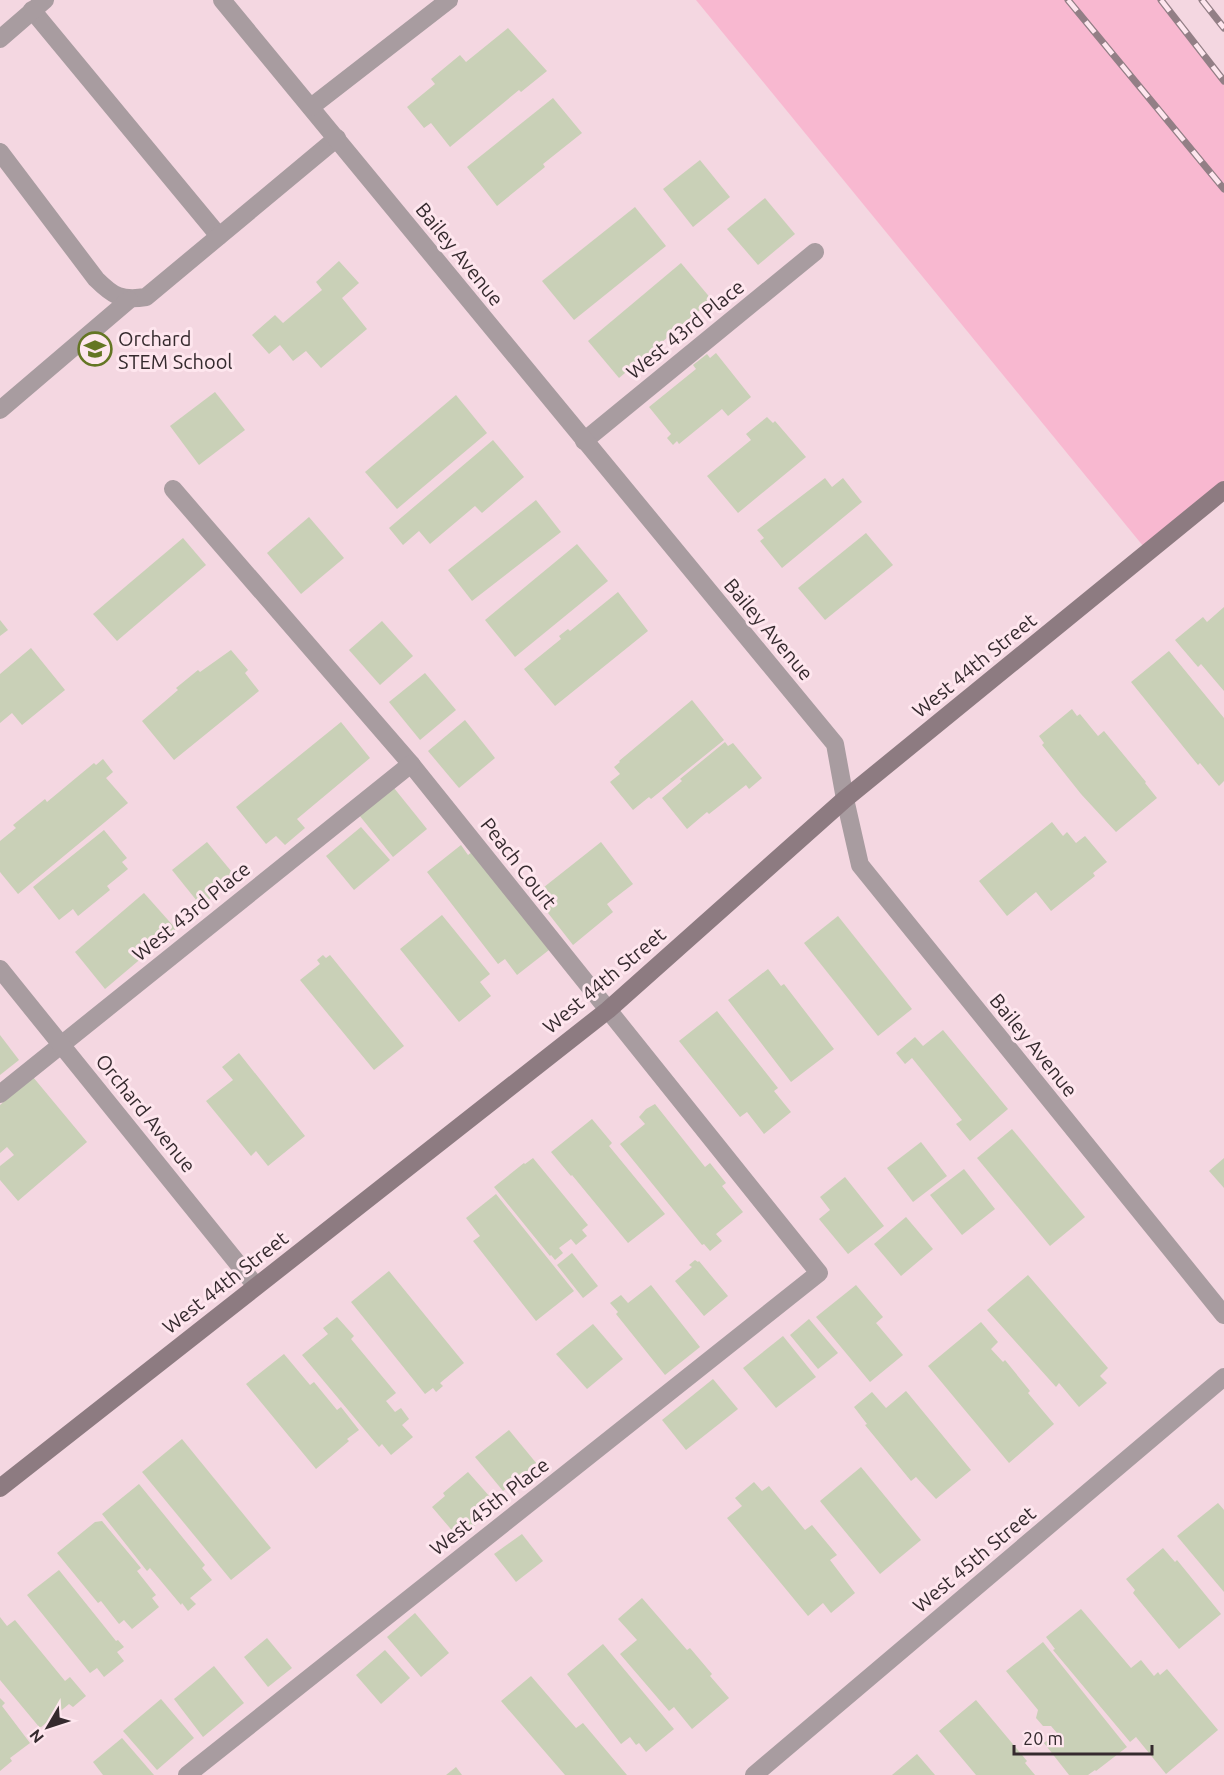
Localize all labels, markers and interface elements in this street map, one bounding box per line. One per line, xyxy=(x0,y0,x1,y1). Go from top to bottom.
street label: Bailey Avenue xyxy=(411,198,509,310)
street label: West 43rd Place xyxy=(622,275,748,383)
place label: Orchard STEM School xyxy=(118,327,233,373)
school or university icon: Orchard STEM School xyxy=(77,331,113,367)
street label: Bailey Avenue xyxy=(720,573,818,685)
street label: West 44th Street xyxy=(907,608,1041,722)
street label: Peach Court xyxy=(476,813,562,913)
street label: West 43rd Place xyxy=(128,857,254,965)
street label: West 44th Street xyxy=(538,922,670,1038)
street label: Bailey Avenue xyxy=(985,989,1083,1101)
street label: Orchard Avenue xyxy=(91,1049,201,1177)
street label: West 44th Street xyxy=(158,1226,292,1338)
street label: West 45th Place xyxy=(425,1452,553,1560)
street label: West 45th Street xyxy=(908,1501,1040,1617)
north arrow xyxy=(18,1697,78,1757)
scale bar xyxy=(1014,1718,1152,1756)
text: N xyxy=(26,1726,47,1747)
text: 20 m xyxy=(1023,1728,1063,1748)

